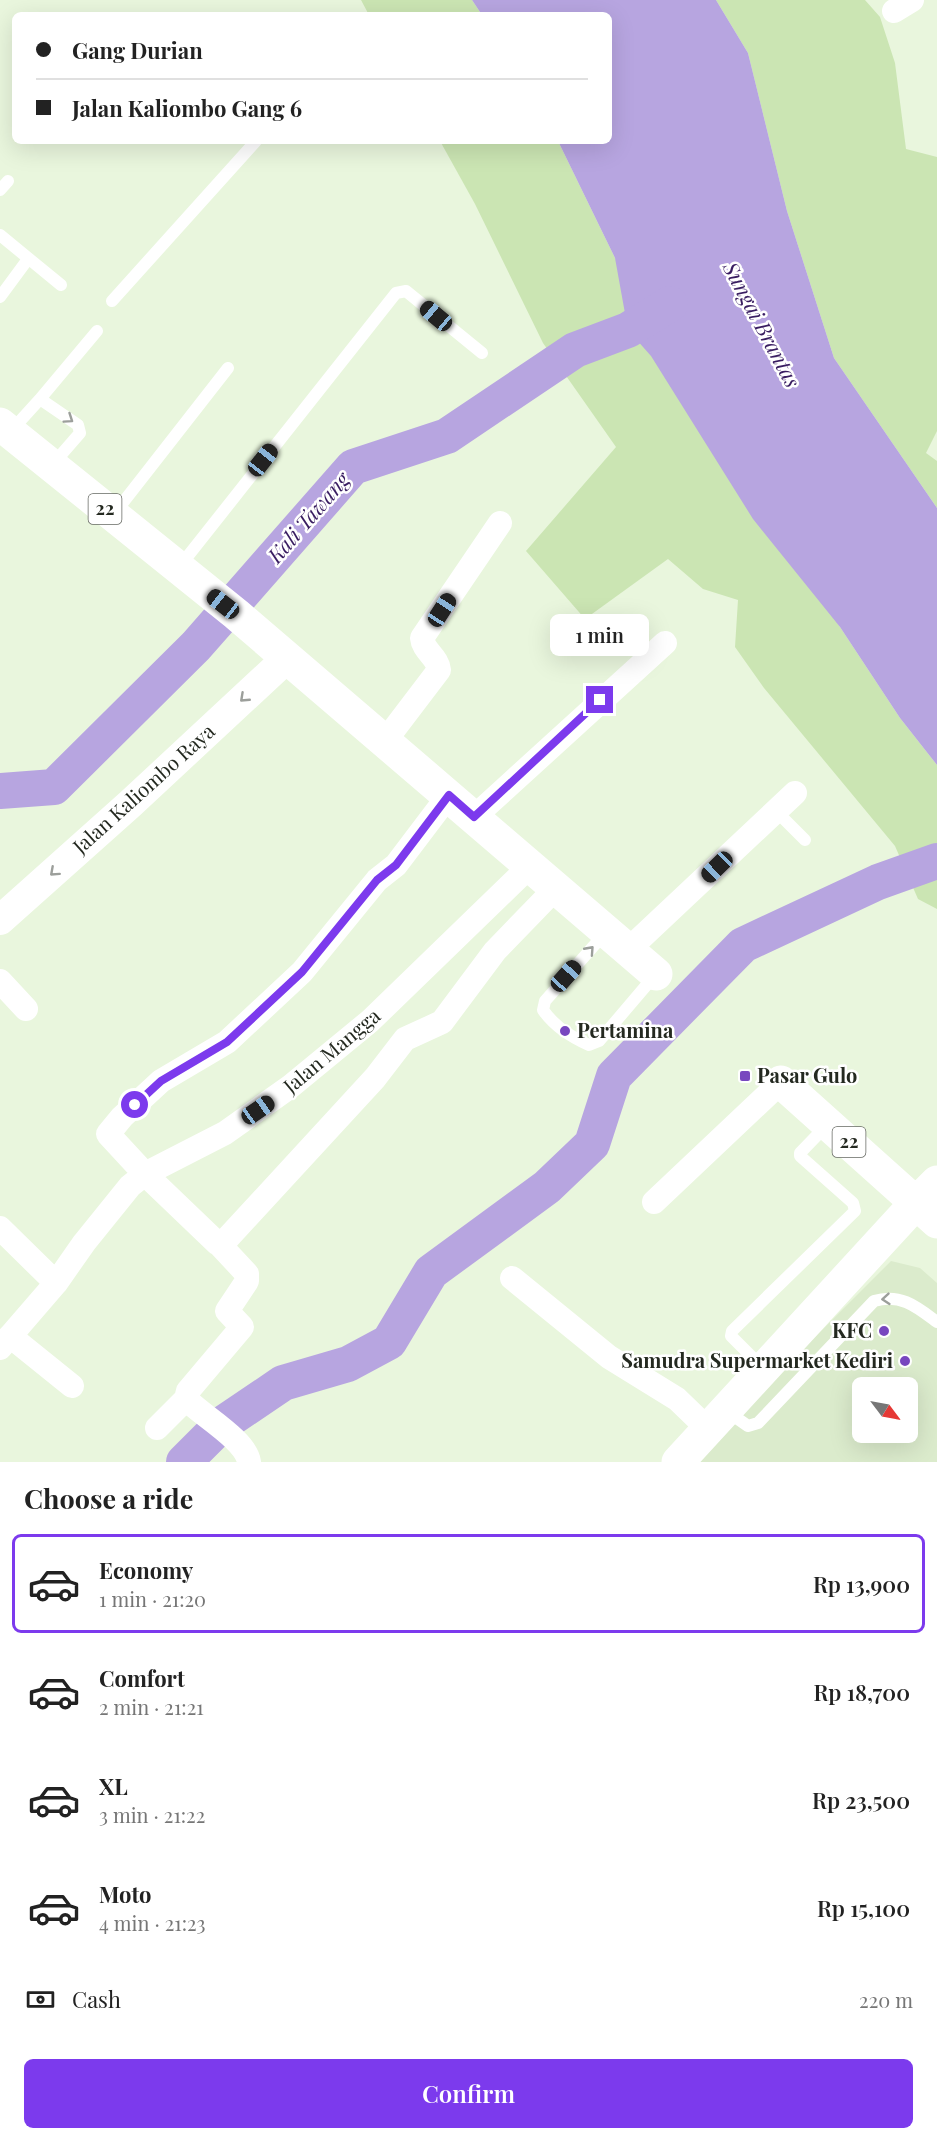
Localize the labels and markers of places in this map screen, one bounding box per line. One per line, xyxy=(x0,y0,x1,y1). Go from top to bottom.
place label: Pertamina xyxy=(577,1016,674,1043)
marker: Pertamina xyxy=(558,1024,572,1038)
place label: Pasar Gulo xyxy=(757,1061,857,1088)
marker: Pasar Gulo xyxy=(738,1069,752,1083)
place label: KFC xyxy=(832,1316,872,1343)
marker: KFC xyxy=(877,1324,891,1338)
place label: Samudra Supermarket Kediri xyxy=(621,1346,893,1373)
marker: Samudra Supermarket Kediri xyxy=(898,1354,912,1368)

